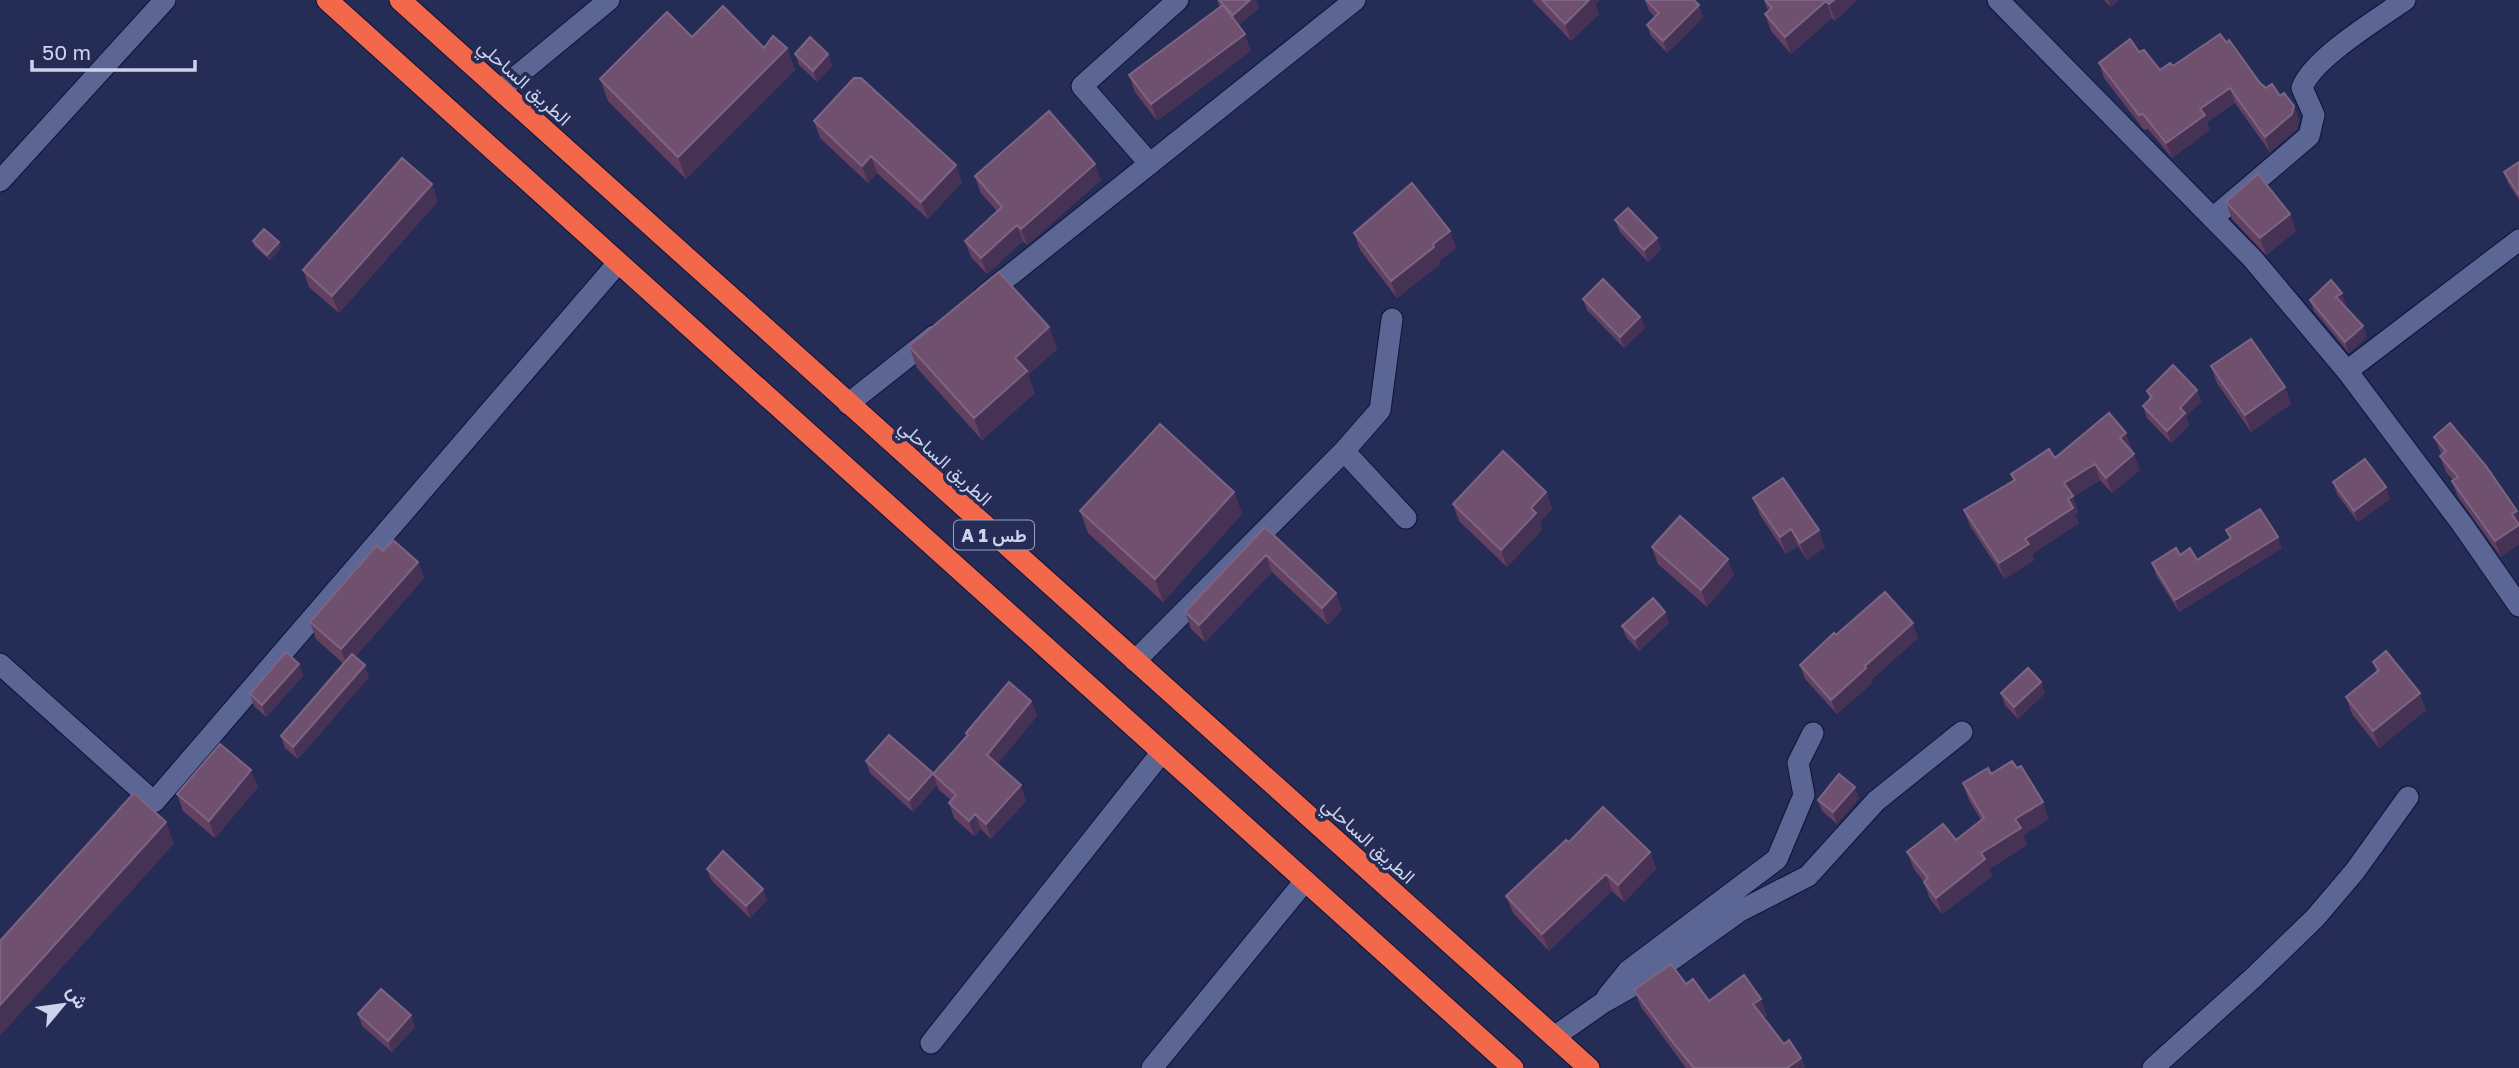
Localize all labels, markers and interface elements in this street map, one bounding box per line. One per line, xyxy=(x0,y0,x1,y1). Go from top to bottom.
scale bar xyxy=(32,28,194,72)
street label: الطريق الساحلي xyxy=(470,34,576,134)
text: 50 m xyxy=(42,39,91,65)
street label: الطريق الساحلي xyxy=(891,414,997,514)
road number: A 1 طس xyxy=(954,520,1034,550)
street label: الطريق الساحلي xyxy=(1314,792,1420,892)
north arrow xyxy=(28,970,98,1040)
text: ش xyxy=(62,981,94,1013)

